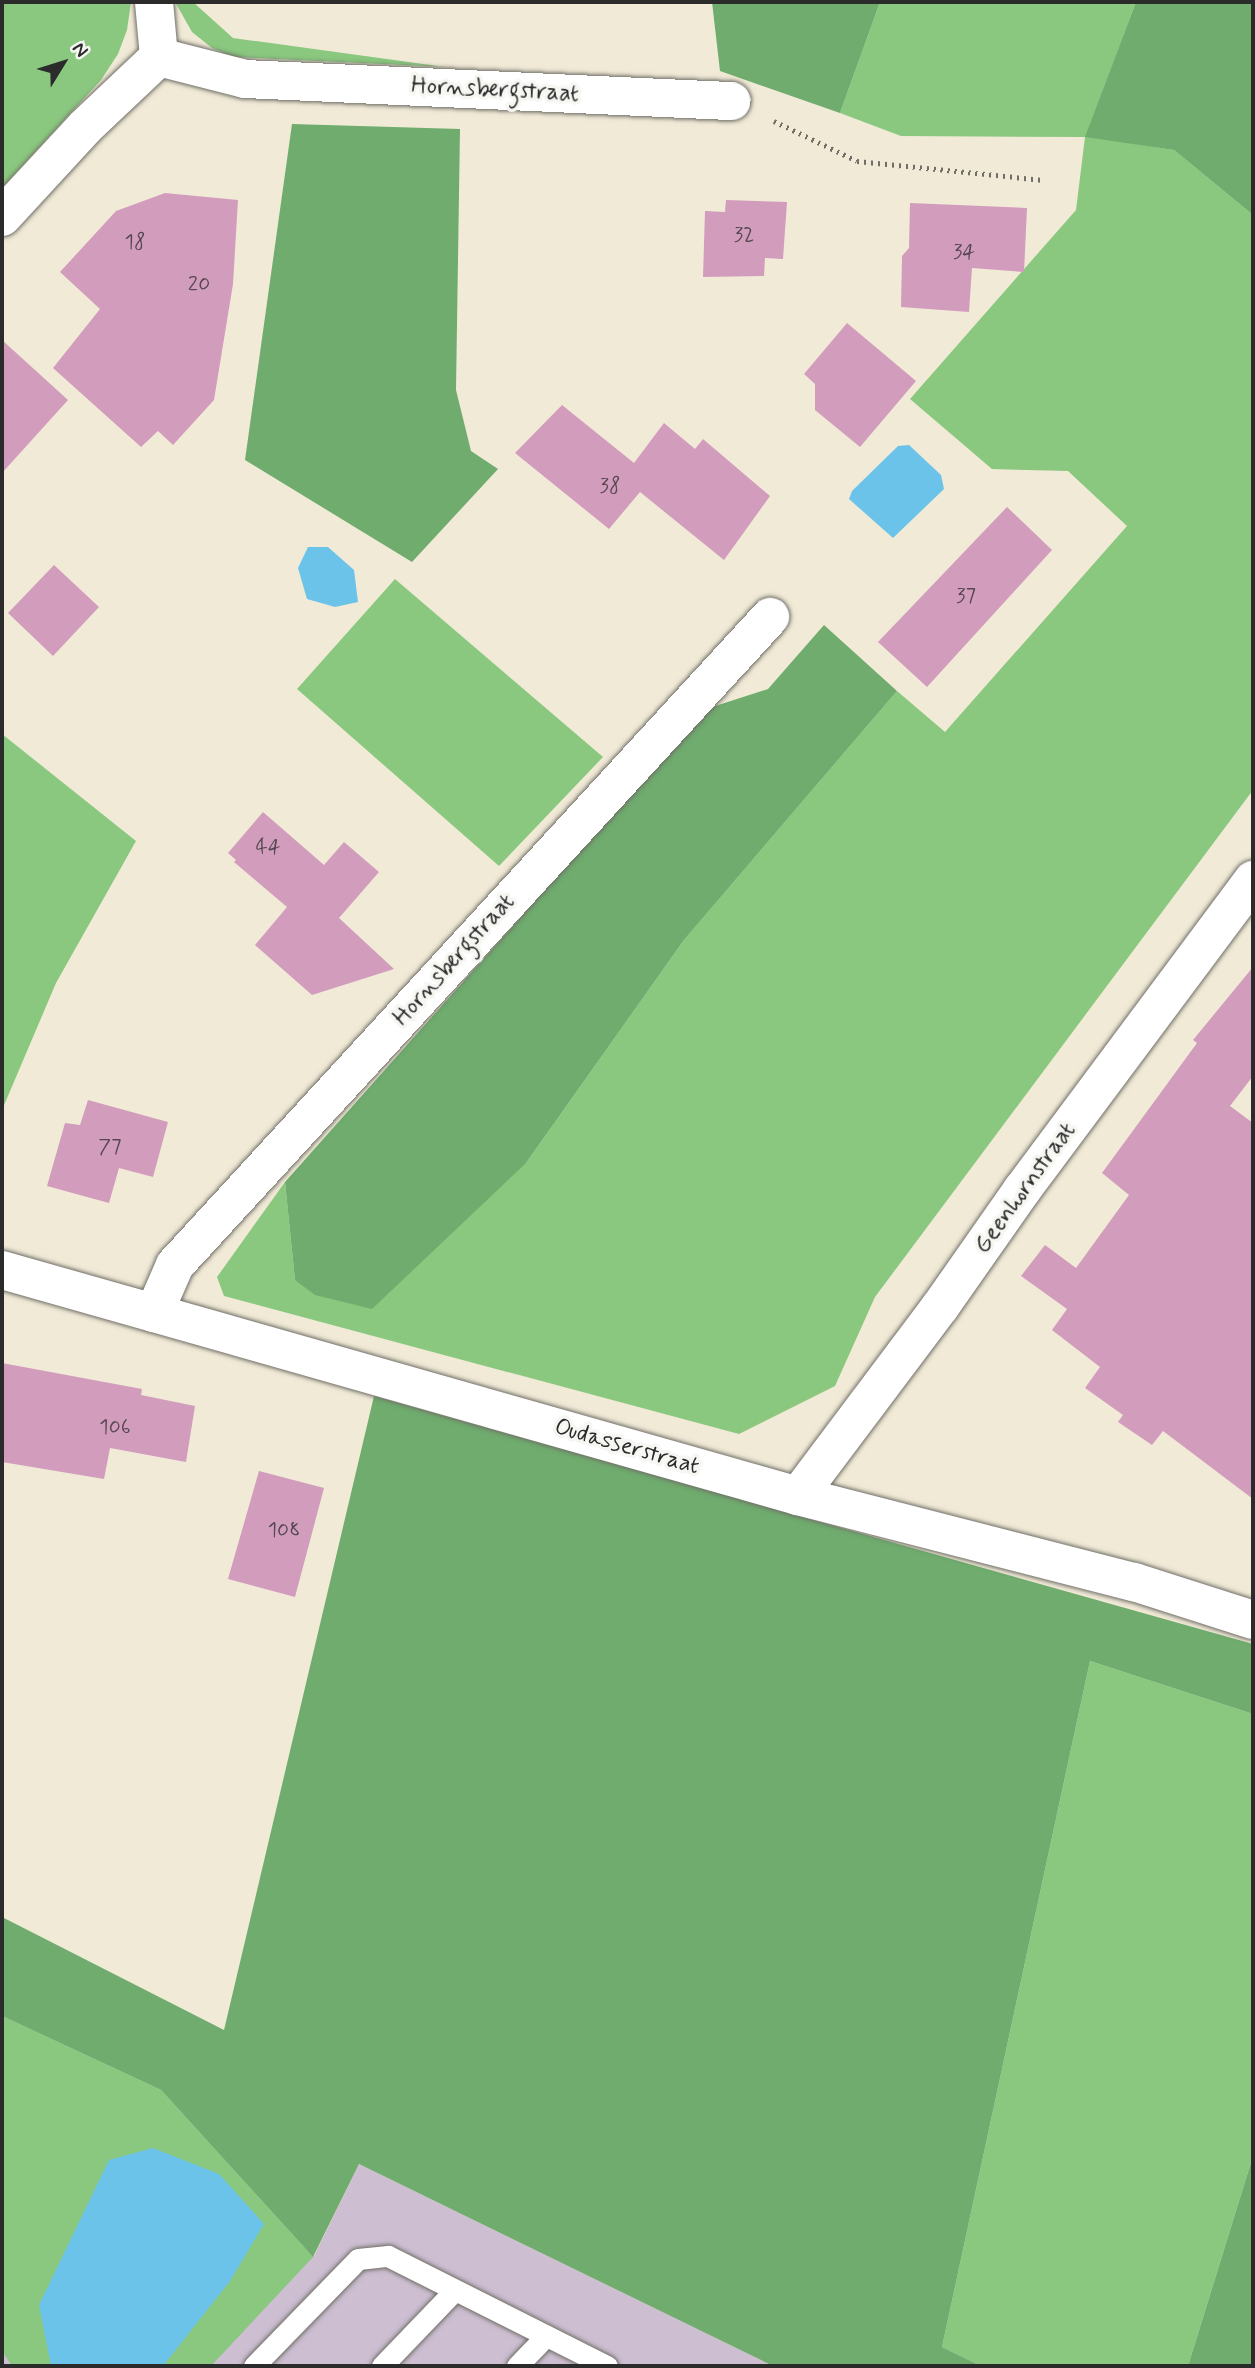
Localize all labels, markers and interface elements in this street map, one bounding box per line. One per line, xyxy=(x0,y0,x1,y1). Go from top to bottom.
north arrow xyxy=(28,28,98,98)
text: N xyxy=(66,37,94,62)
street label: Hornsbergstraat xyxy=(410,71,580,109)
house number: 32 xyxy=(734,222,754,248)
house number: 18 xyxy=(125,229,145,255)
house number: 34 xyxy=(953,239,975,265)
house number: 20 xyxy=(188,271,210,297)
house number: 38 xyxy=(600,473,620,499)
house number: 37 xyxy=(956,583,976,609)
house number: 44 xyxy=(256,834,280,860)
street label: Hornsbergstraat xyxy=(387,888,521,1032)
street label: Geenhornstraat xyxy=(968,1117,1082,1259)
house number: 77 xyxy=(98,1134,122,1160)
street label: Oudasserstraat xyxy=(551,1413,703,1481)
house number: 106 xyxy=(99,1414,131,1440)
house number: 108 xyxy=(268,1517,300,1543)

